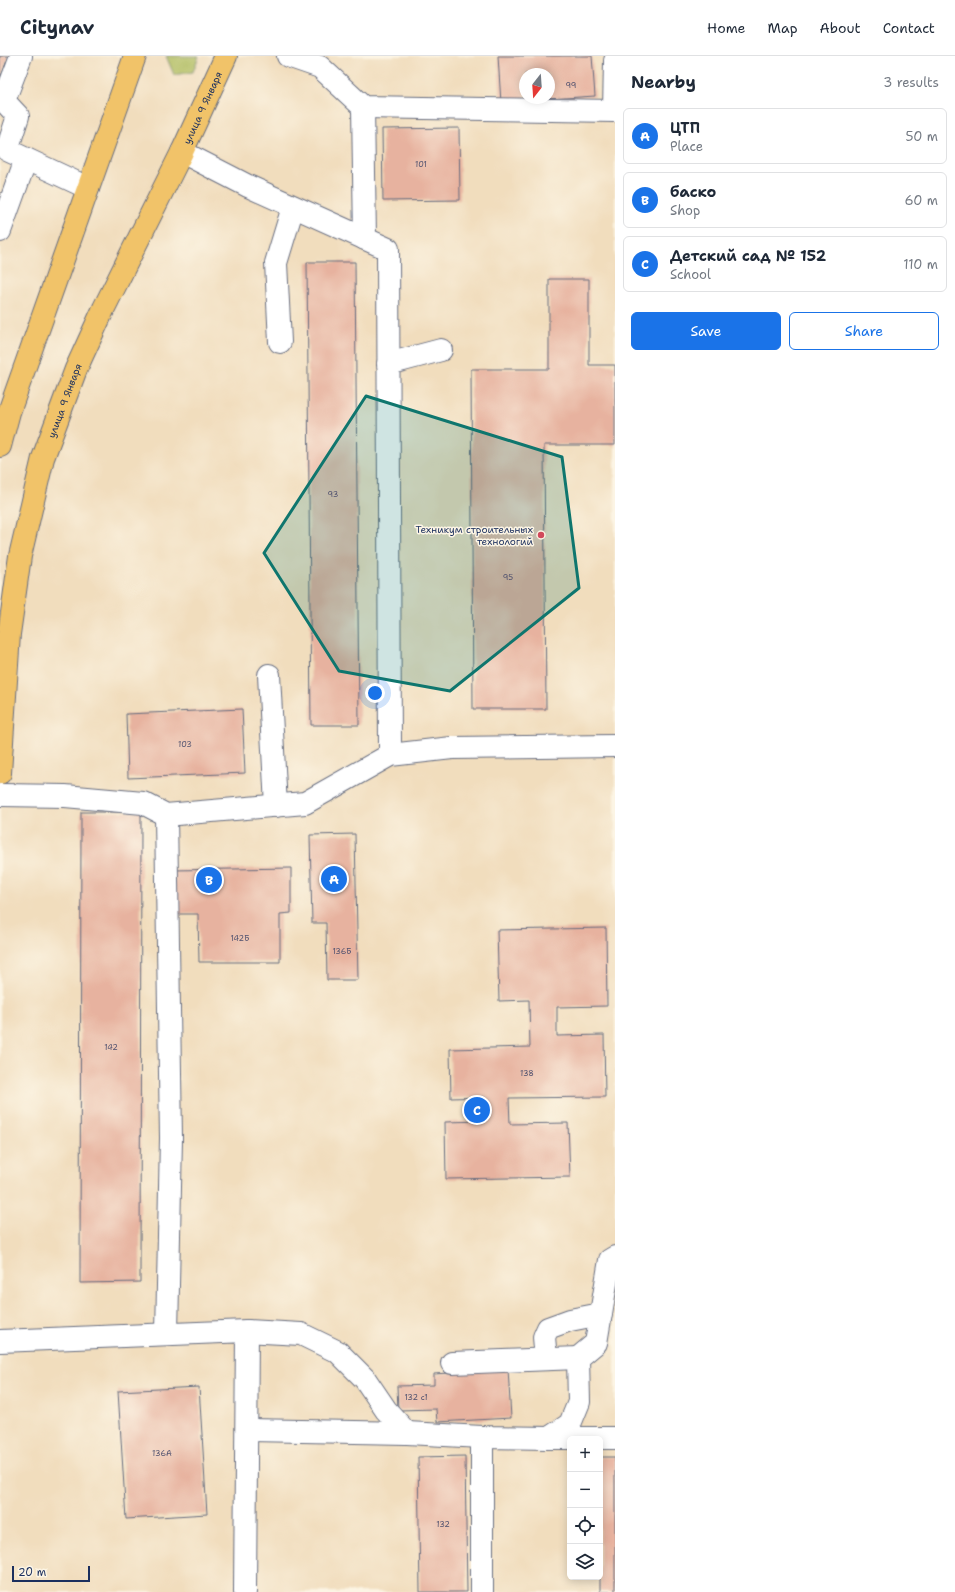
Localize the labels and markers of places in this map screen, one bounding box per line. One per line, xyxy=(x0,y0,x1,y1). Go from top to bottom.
place label: Техникум строительных технологий xyxy=(415,523,533,548)
marker: Техникум строительных технологий xyxy=(536,530,546,540)
pin: A xyxy=(321,864,347,894)
pin: B xyxy=(196,865,222,895)
pin: C xyxy=(464,1095,490,1125)

